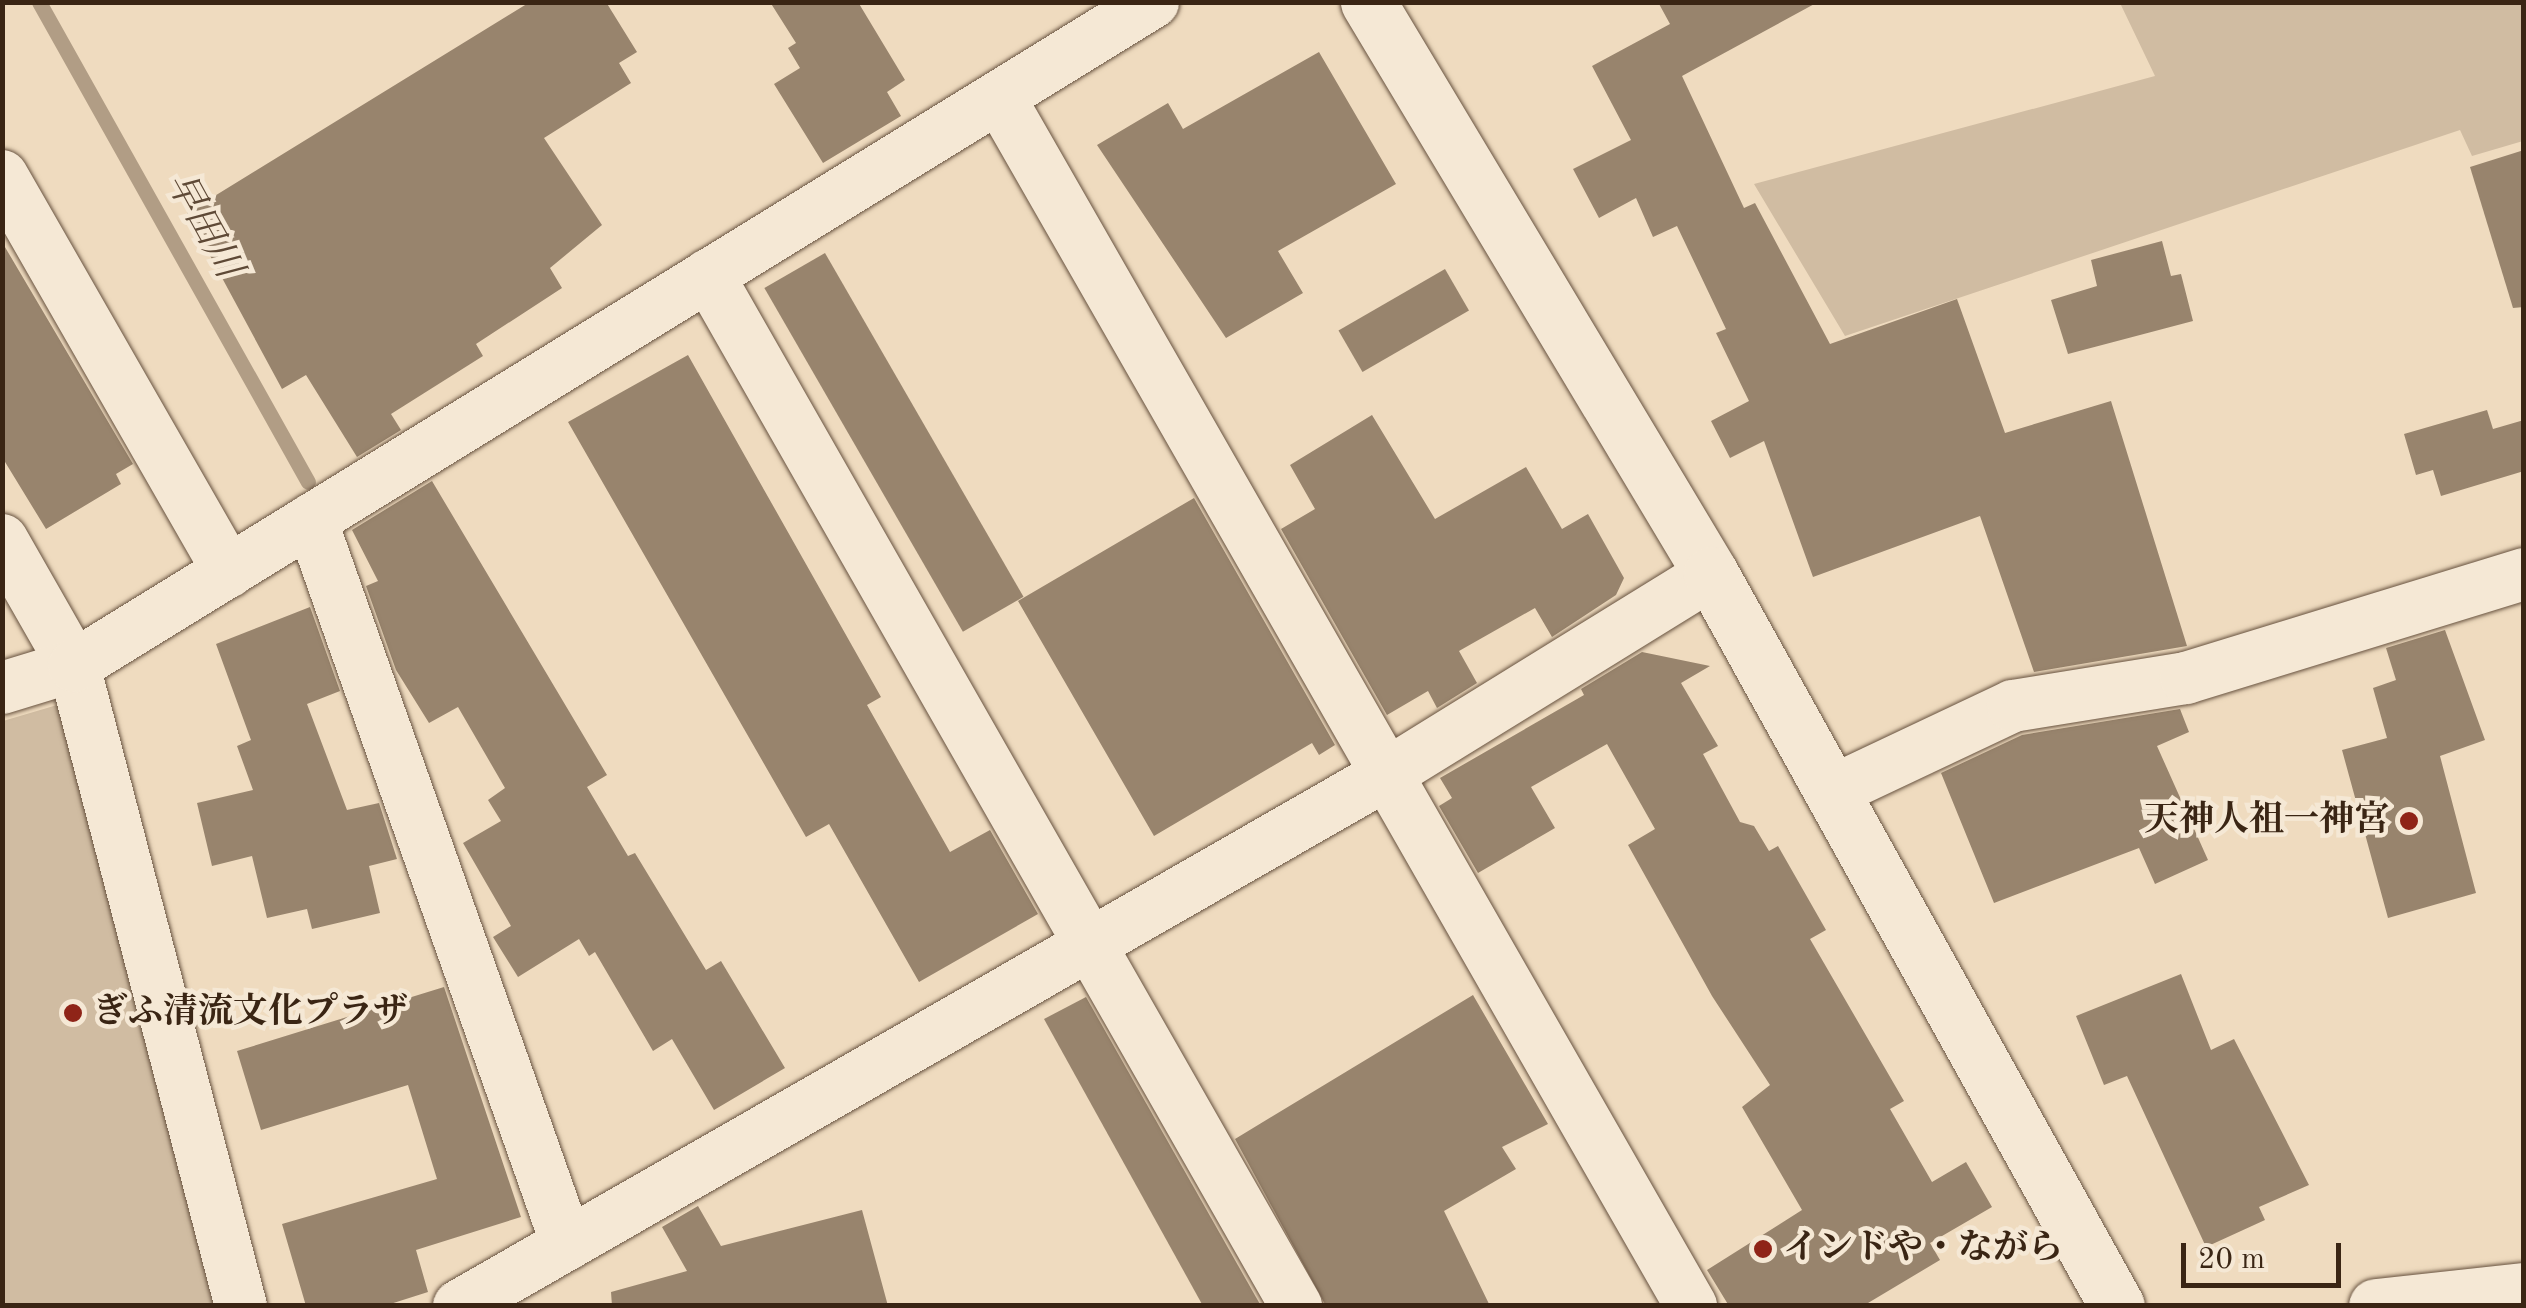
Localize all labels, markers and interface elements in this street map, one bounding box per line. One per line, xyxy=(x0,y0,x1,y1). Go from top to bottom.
water label: 早田川 xyxy=(154,165,250,287)
place label: 天神人祖一神宮 xyxy=(2144,800,2389,842)
marker: 天神人祖一神宮 xyxy=(2398,810,2420,832)
place label: ぎふ清流文化プラザ xyxy=(93,992,408,1034)
marker: ぎふ清流文化プラザ xyxy=(62,1002,84,1024)
scale bar xyxy=(2186,1223,2346,1285)
place label: インドや・ながら xyxy=(1783,1228,2063,1270)
marker: インドや・ながら xyxy=(1752,1238,1774,1260)
text: 20 m xyxy=(2198,1245,2265,1275)

